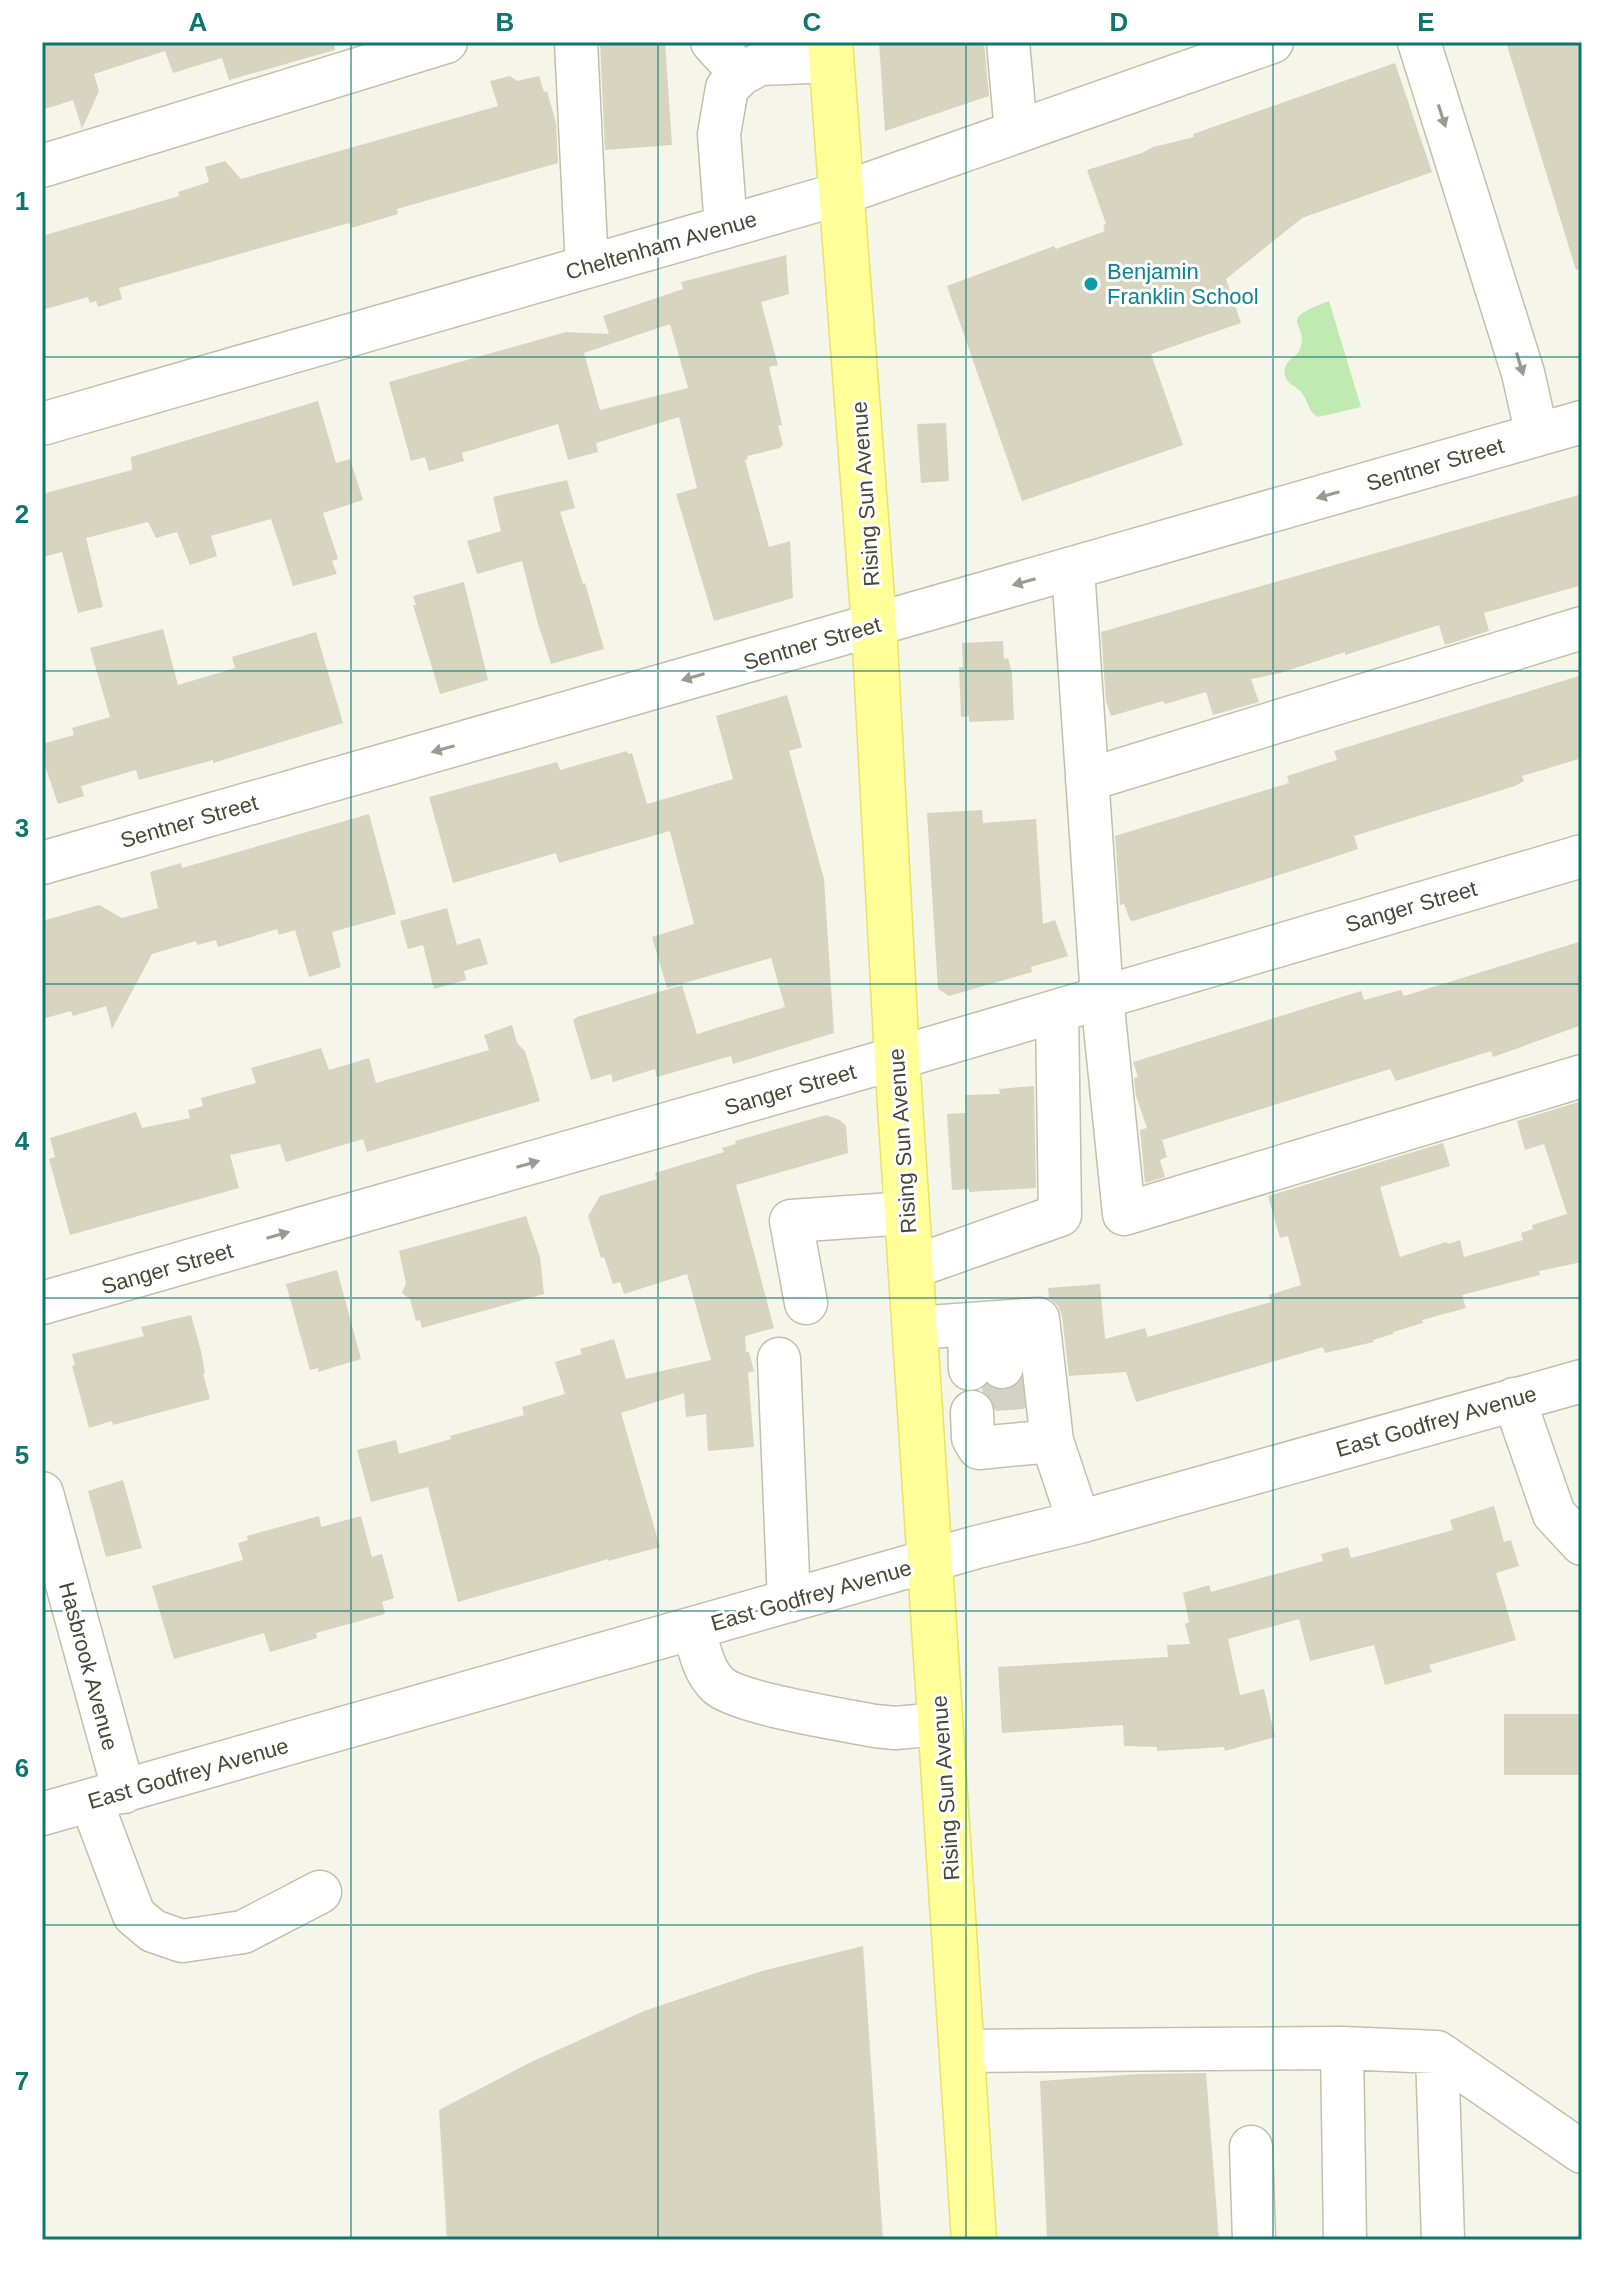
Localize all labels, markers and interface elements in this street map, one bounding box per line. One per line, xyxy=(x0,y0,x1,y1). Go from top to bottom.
text: A xyxy=(189,7,208,37)
text: B xyxy=(496,7,514,37)
text: C xyxy=(803,7,822,37)
text: D xyxy=(1110,7,1128,37)
text: E xyxy=(1417,7,1435,37)
one-way arrow xyxy=(1436,105,1449,129)
text: 1 xyxy=(15,186,29,216)
street label: Cheltenham Avenue xyxy=(563,206,760,285)
place label: Benjamin Franklin School xyxy=(1107,259,1259,309)
marker: Benjamin Franklin School xyxy=(1082,275,1100,293)
one-way arrow xyxy=(1514,353,1527,377)
street label: Rising Sun Avenue xyxy=(847,401,884,587)
street label: Sentner Street xyxy=(1364,433,1507,496)
one-way arrow xyxy=(1315,489,1339,502)
text: 2 xyxy=(15,499,29,529)
one-way arrow xyxy=(1011,577,1036,589)
street label: Sentner Street xyxy=(741,612,884,675)
one-way arrow xyxy=(681,671,705,684)
one-way arrow xyxy=(431,743,456,755)
street label: Sentner Street xyxy=(118,790,261,853)
text: 3 xyxy=(15,813,29,843)
street label: Sanger Street xyxy=(1342,876,1480,937)
street label: Rising Sun Avenue xyxy=(884,1048,921,1234)
street label: Sanger Street xyxy=(721,1059,859,1120)
text: 4 xyxy=(15,1126,30,1156)
one-way arrow xyxy=(517,1157,541,1170)
one-way arrow xyxy=(266,1229,291,1241)
street label: Sanger Street xyxy=(98,1238,236,1299)
street label: East Godfrey Avenue xyxy=(1333,1381,1539,1462)
text: 5 xyxy=(15,1440,29,1470)
street label: East Godfrey Avenue xyxy=(708,1555,914,1636)
street label: Hasbrook Avenue xyxy=(54,1579,123,1753)
street label: Rising Sun Avenue xyxy=(927,1695,964,1881)
street label: East Godfrey Avenue xyxy=(85,1733,291,1814)
text: 6 xyxy=(15,1753,29,1783)
text: 7 xyxy=(15,2066,29,2096)

